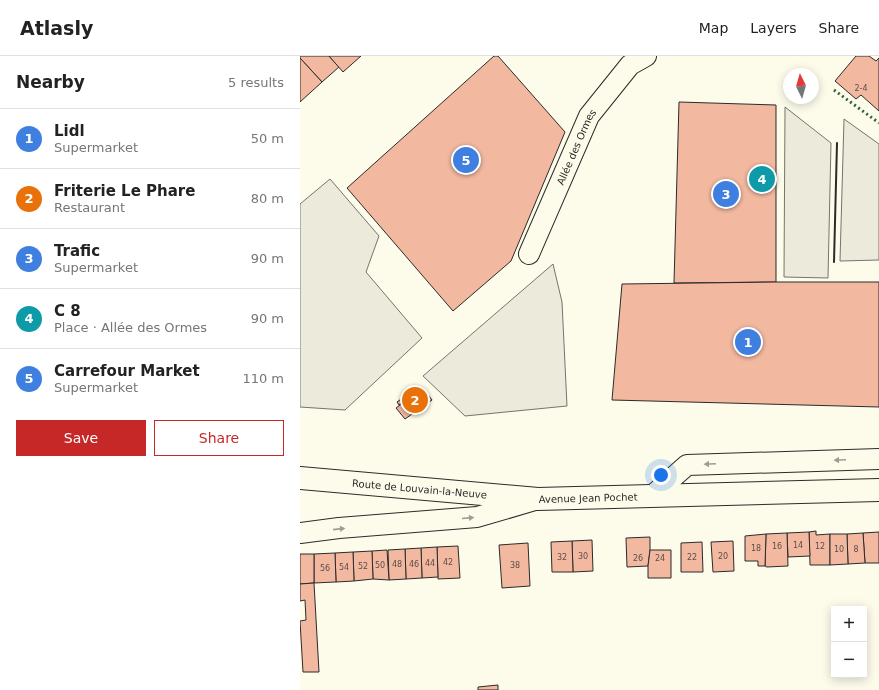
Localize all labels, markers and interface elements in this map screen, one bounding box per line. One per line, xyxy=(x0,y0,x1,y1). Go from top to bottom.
text: Atlasly xyxy=(20,17,93,39)
text: Map xyxy=(699,20,728,36)
text: Layers xyxy=(750,20,797,36)
text: Share xyxy=(819,20,859,36)
north arrow xyxy=(783,68,819,104)
text: Nearby xyxy=(16,72,85,92)
text: 5 results xyxy=(228,75,284,90)
house number: 2-4 xyxy=(854,84,868,93)
street label: Allée des Ormes xyxy=(554,107,598,186)
text: Lidl xyxy=(54,122,85,140)
text: 1 xyxy=(24,131,34,146)
text: 50 m xyxy=(251,131,284,146)
text: Supermarket xyxy=(54,140,138,155)
pin: 5 xyxy=(453,145,479,175)
pin: 4 xyxy=(749,164,775,194)
pin: 3 xyxy=(713,179,739,209)
text: Friterie Le Phare xyxy=(54,182,195,200)
text: 2 xyxy=(24,191,34,206)
text: 80 m xyxy=(251,191,284,206)
text: Restaurant xyxy=(54,200,125,215)
text: Trafic xyxy=(54,242,100,260)
text: 3 xyxy=(24,251,34,266)
text: 90 m xyxy=(251,251,284,266)
text: Supermarket xyxy=(54,260,138,275)
text: C 8 xyxy=(54,302,81,320)
text: 4 xyxy=(24,311,34,326)
text: 90 m xyxy=(251,311,284,326)
text: Place · Allée des Ormes xyxy=(54,320,207,335)
pin: 1 xyxy=(735,327,761,357)
text: Carrefour Market xyxy=(54,362,200,380)
text: 5 xyxy=(24,371,34,386)
text: 110 m xyxy=(242,371,284,386)
text: Supermarket xyxy=(54,380,138,395)
pin: 2 xyxy=(402,385,428,415)
button: Save xyxy=(16,420,146,456)
button: Share xyxy=(154,420,284,456)
one-way arrow xyxy=(833,457,846,463)
one-way arrow xyxy=(704,461,716,468)
your location xyxy=(651,465,671,485)
street label: Route de Louvain-la-Neuve xyxy=(352,477,487,500)
street label: Avenue Jean Pochet xyxy=(538,491,638,504)
one-way arrow xyxy=(462,515,474,522)
one-way arrow xyxy=(333,525,345,532)
house number: 14 xyxy=(793,541,803,550)
house number: 16 xyxy=(772,542,782,551)
house number: 12 xyxy=(815,542,825,551)
house number: 18 xyxy=(751,544,761,553)
house number: 10 xyxy=(834,545,844,554)
house number: 8 xyxy=(853,545,859,554)
house number: 30 xyxy=(578,552,588,561)
house number: 20 xyxy=(718,552,728,561)
house number: 32 xyxy=(557,553,567,562)
house number: 22 xyxy=(687,553,697,562)
house number: 26 xyxy=(633,554,643,563)
house number: 24 xyxy=(655,554,665,563)
house number: 42 xyxy=(443,558,453,567)
house number: 44 xyxy=(425,559,435,568)
house number: 48 xyxy=(392,560,402,569)
house number: 46 xyxy=(409,560,419,569)
house number: 50 xyxy=(375,561,385,570)
house number: 38 xyxy=(510,561,520,570)
house number: 52 xyxy=(358,562,368,571)
house number: 54 xyxy=(339,563,349,572)
house number: 56 xyxy=(320,564,330,573)
map controls xyxy=(831,606,867,678)
button: + xyxy=(831,606,867,642)
button: − xyxy=(831,642,867,678)

